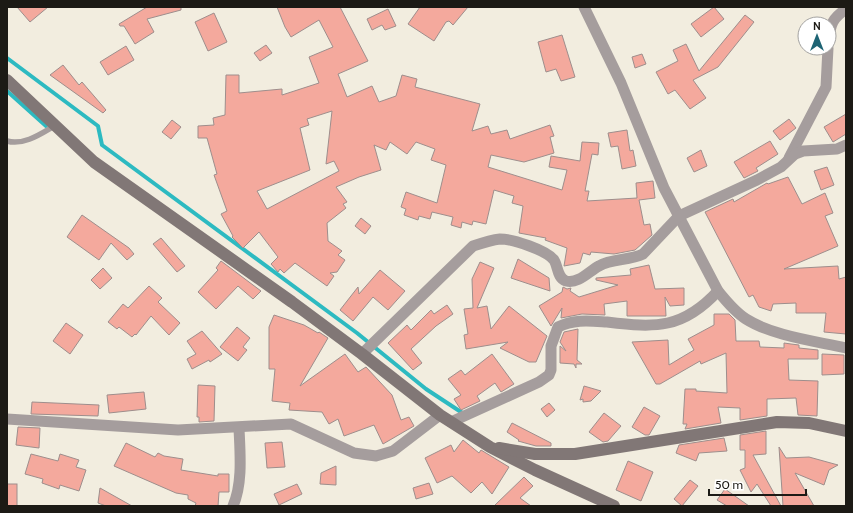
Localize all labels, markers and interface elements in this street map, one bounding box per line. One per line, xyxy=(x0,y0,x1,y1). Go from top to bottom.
north arrow xyxy=(797,16,837,56)
text: N xyxy=(813,19,821,33)
scale bar xyxy=(709,471,806,497)
text: 50 m xyxy=(715,477,743,492)

